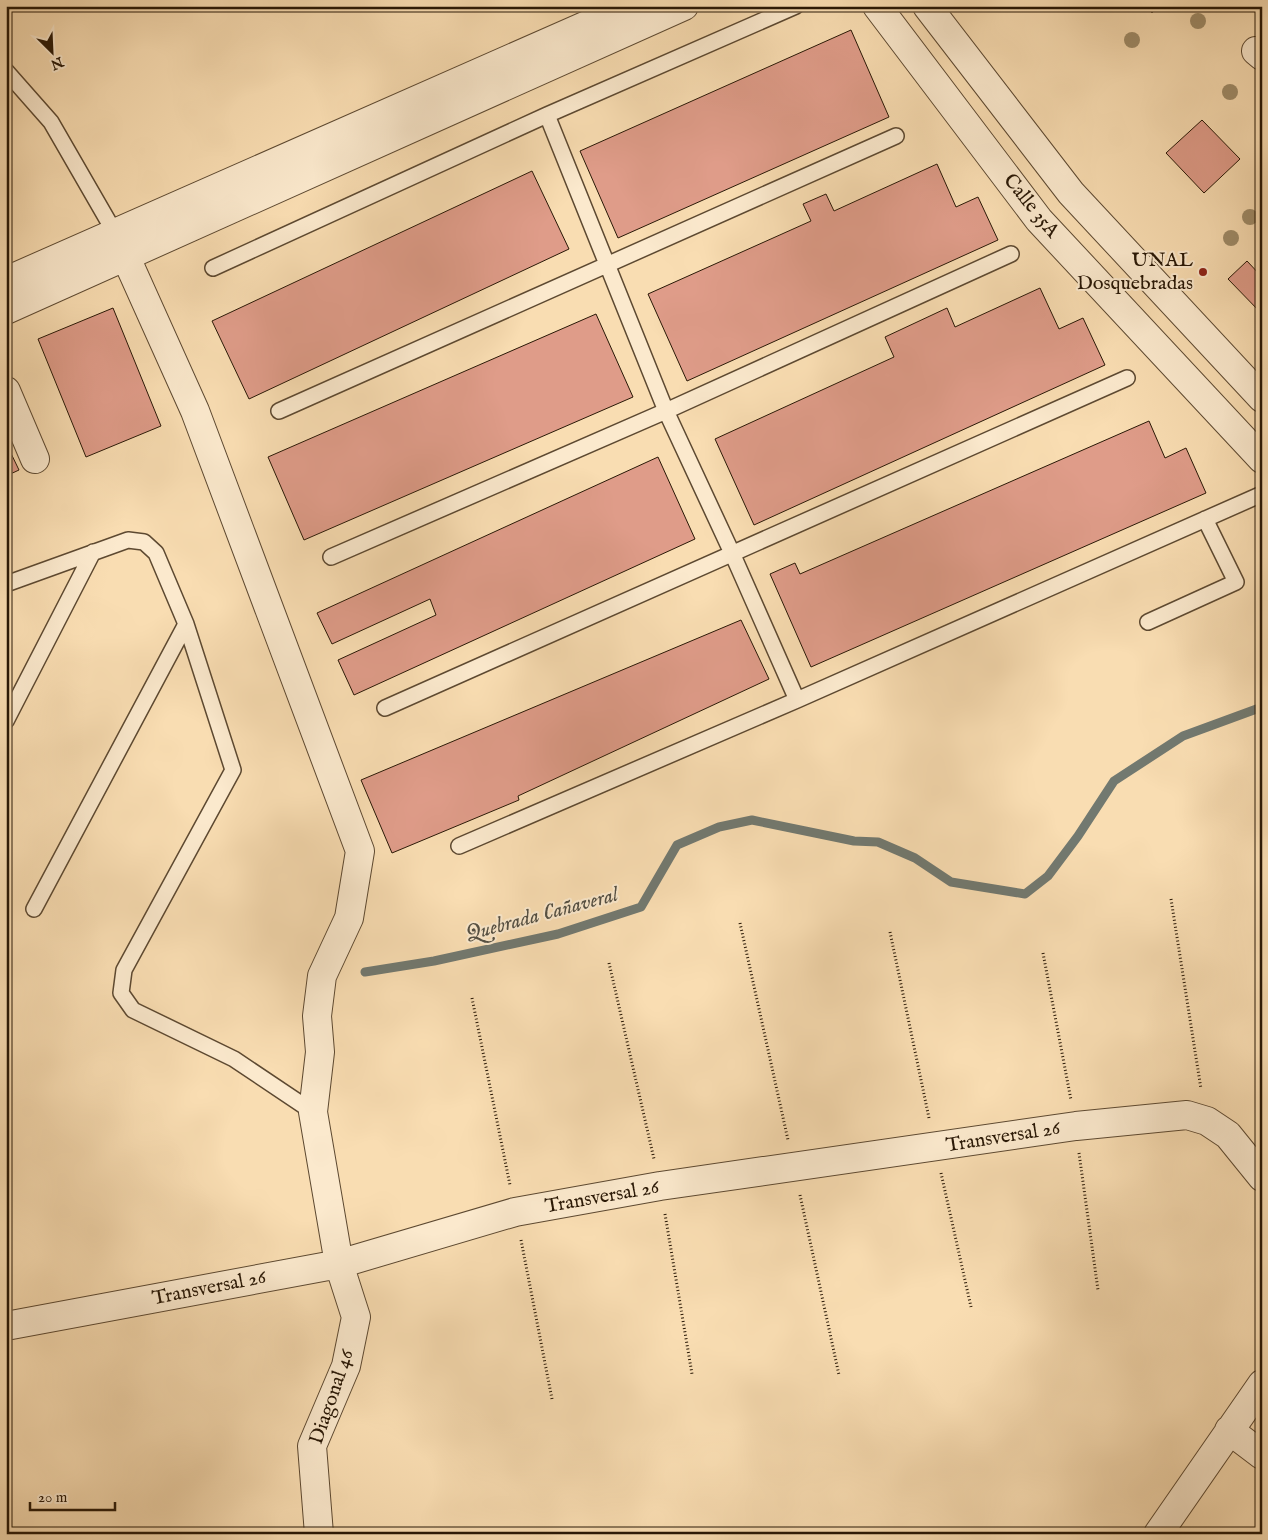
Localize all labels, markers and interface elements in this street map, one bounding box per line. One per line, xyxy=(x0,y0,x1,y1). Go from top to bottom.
north arrow xyxy=(28,28,78,78)
text: N xyxy=(48,52,67,74)
street label: Calle 35A xyxy=(998,169,1065,244)
place label: UNAL Dosquebradas xyxy=(1077,248,1194,296)
marker: UNAL Dosquebradas xyxy=(1197,266,1209,278)
water label: Quebrada Cañaveral xyxy=(463,881,623,948)
street label: Transversal 26 xyxy=(944,1116,1062,1158)
street label: Transversal 26 xyxy=(543,1175,662,1219)
street label: Transversal 26 xyxy=(150,1265,269,1311)
street label: Diagonal 46 xyxy=(304,1346,360,1448)
scale bar xyxy=(30,1480,115,1512)
text: 20 m xyxy=(38,1488,68,1507)

